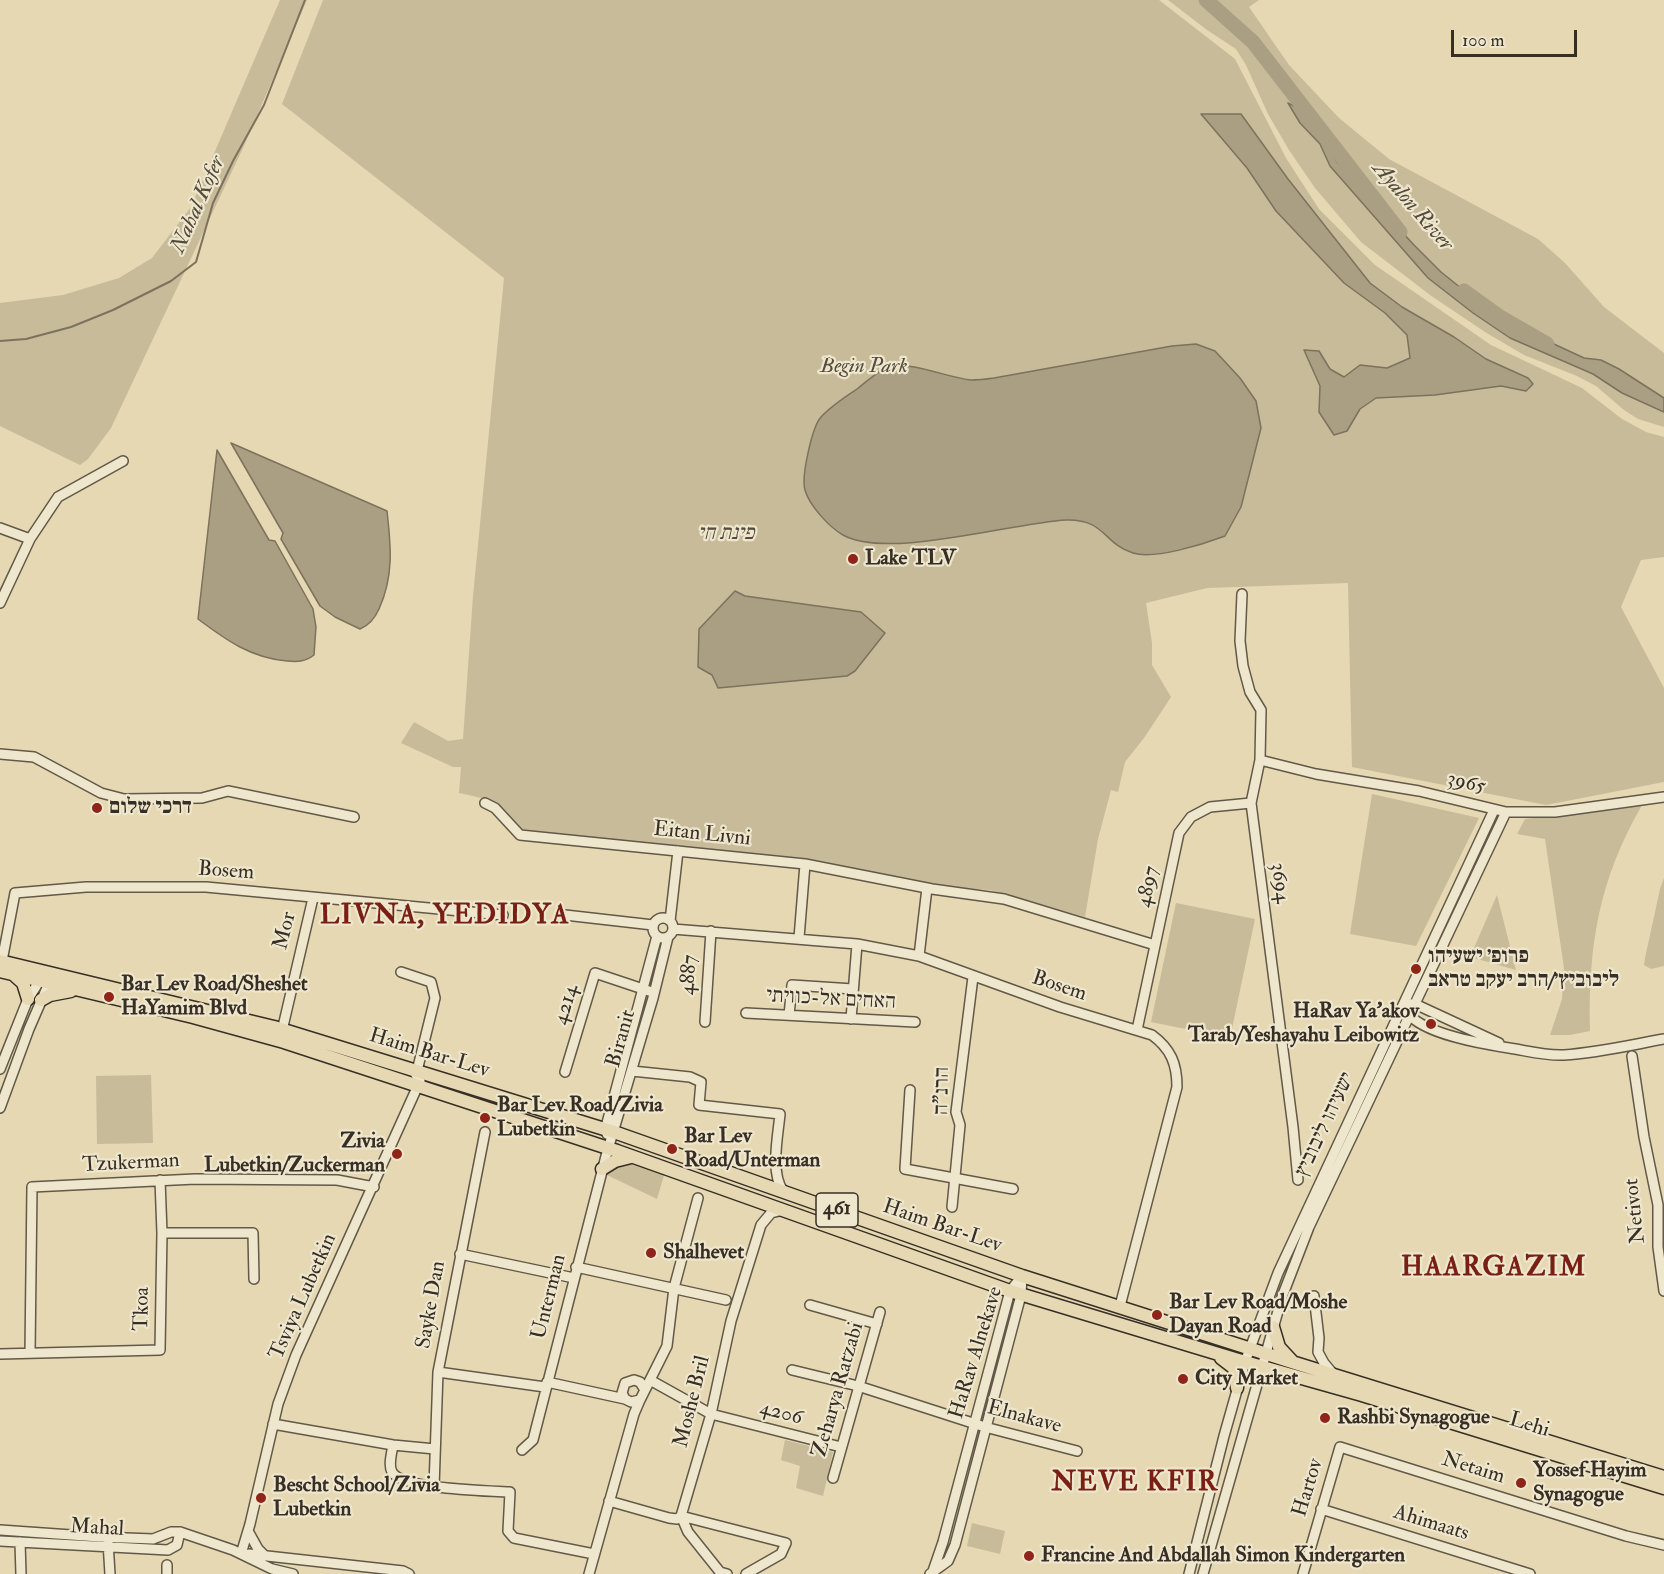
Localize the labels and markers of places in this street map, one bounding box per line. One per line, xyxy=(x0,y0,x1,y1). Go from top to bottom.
place label: Lake TLV xyxy=(865,546,956,572)
marker: Lake TLV xyxy=(846,552,860,566)
place label: דרכי שלום xyxy=(109,795,192,821)
marker: דרכי שלום xyxy=(90,801,104,815)
place label: פרופ׳ ישעיהו ליבוביץ׳/הרב יעקב טראב xyxy=(1428,944,1619,994)
marker: פרופ׳ ישעיהו ליבוביץ׳/הרב יעקב טראב xyxy=(1409,962,1423,976)
place label: Bar Lev Road/Sheshet HaYamim Blvd xyxy=(121,972,308,1022)
marker: Bar Lev Road/Sheshet HaYamim Blvd xyxy=(102,990,116,1004)
place label: HaRav Ya’akov Tarab/Yeshayahu Leibowitz xyxy=(1188,999,1419,1049)
marker: HaRav Ya’akov Tarab/Yeshayahu Leibowitz xyxy=(1424,1017,1438,1031)
place label: Bar Lev Road/Zivia Lubetkin xyxy=(497,1093,663,1143)
marker: Bar Lev Road/Zivia Lubetkin xyxy=(478,1111,492,1125)
place label: Bar Lev Road/Unterman xyxy=(684,1124,820,1174)
place label: Zivia Lubetkin/Zuckerman xyxy=(204,1129,385,1179)
marker: Bar Lev Road/Unterman xyxy=(665,1142,679,1156)
marker: Zivia Lubetkin/Zuckerman xyxy=(390,1147,404,1161)
place label: Shalhevet xyxy=(663,1240,744,1266)
marker: Shalhevet xyxy=(644,1246,658,1260)
place label: Bar Lev Road/Moshe Dayan Road xyxy=(1169,1290,1347,1340)
marker: Bar Lev Road/Moshe Dayan Road xyxy=(1150,1308,1164,1322)
place label: City Market xyxy=(1195,1366,1298,1392)
marker: City Market xyxy=(1176,1372,1190,1386)
place label: Rashbi Synagogue xyxy=(1337,1405,1490,1431)
marker: Rashbi Synagogue xyxy=(1318,1411,1332,1425)
place label: Yossef Hayim Synagogue xyxy=(1533,1458,1647,1508)
place label: Bescht School/Zivia Lubetkin xyxy=(273,1473,440,1523)
marker: Yossef Hayim Synagogue xyxy=(1514,1476,1528,1490)
marker: Bescht School/Zivia Lubetkin xyxy=(254,1491,268,1505)
place label: Francine And Abdallah Simon Kindergarten xyxy=(1041,1543,1405,1569)
marker: Francine And Abdallah Simon Kindergarten xyxy=(1022,1549,1036,1563)

